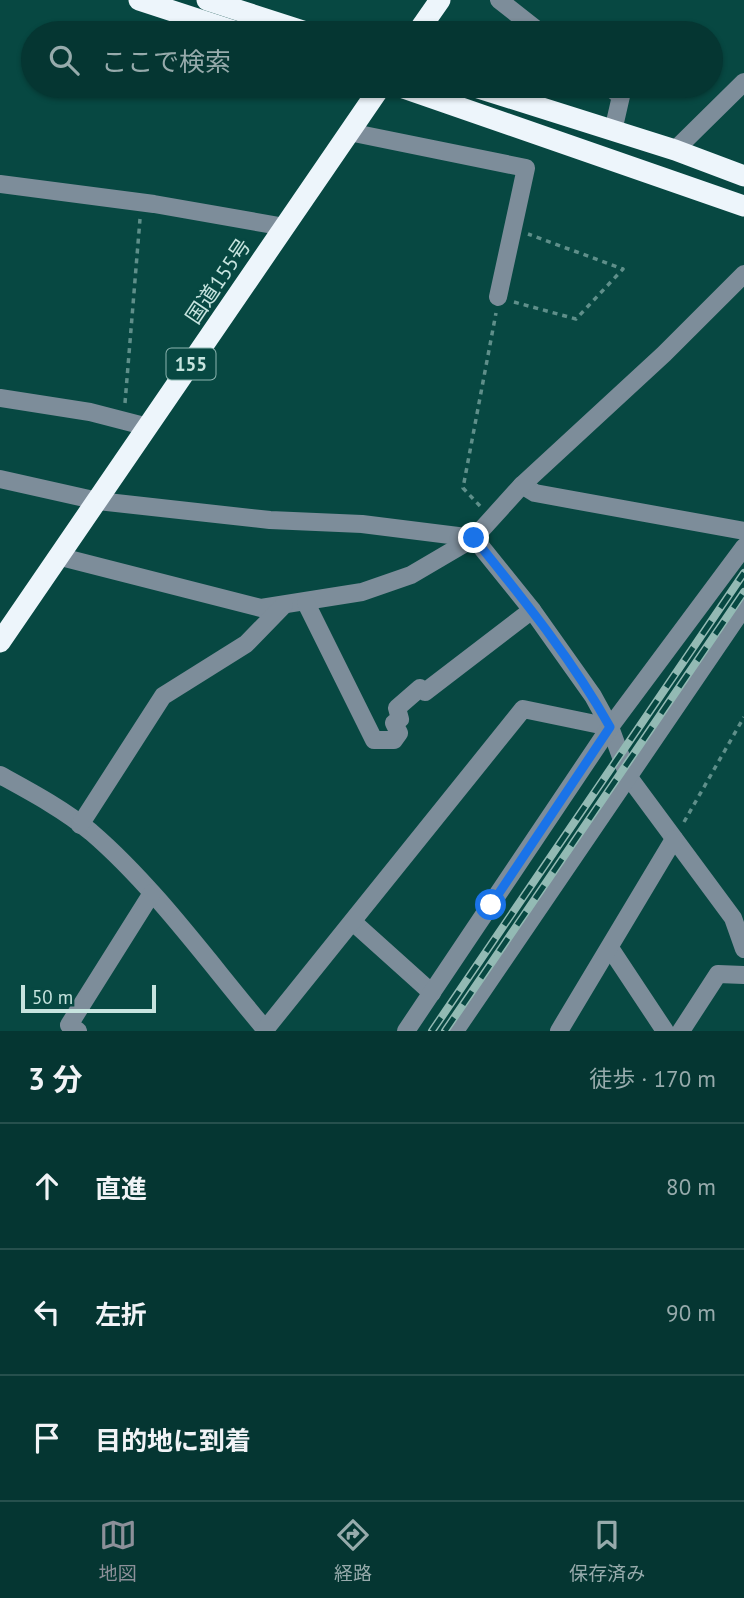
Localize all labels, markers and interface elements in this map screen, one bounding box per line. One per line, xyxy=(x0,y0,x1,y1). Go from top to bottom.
search box xyxy=(21,21,723,98)
icon: search xyxy=(45,41,83,79)
text: ここで検索 xyxy=(101,45,231,78)
street label: 国道155号 xyxy=(180,233,256,329)
road number: 155 xyxy=(166,348,216,380)
route end xyxy=(458,522,489,553)
route start xyxy=(475,889,506,920)
scale bar xyxy=(21,982,156,1014)
text: 50 m xyxy=(32,985,73,1009)
text: 3 分 xyxy=(28,1059,83,1098)
text: 徒歩 · 170 m xyxy=(589,1064,716,1093)
icon: ahead xyxy=(28,1167,66,1205)
text: 直進 xyxy=(95,1172,147,1205)
text: 80 m xyxy=(666,1172,716,1201)
icon: left xyxy=(28,1293,66,1331)
text: 左折 xyxy=(95,1298,147,1331)
text: 90 m xyxy=(666,1298,716,1327)
icon: arrive xyxy=(28,1419,66,1457)
text: 目的地に到着 xyxy=(95,1424,251,1457)
tab: 地図 xyxy=(99,1516,137,1585)
tab: 経路 xyxy=(334,1516,372,1585)
tab: 保存済み xyxy=(569,1516,645,1585)

